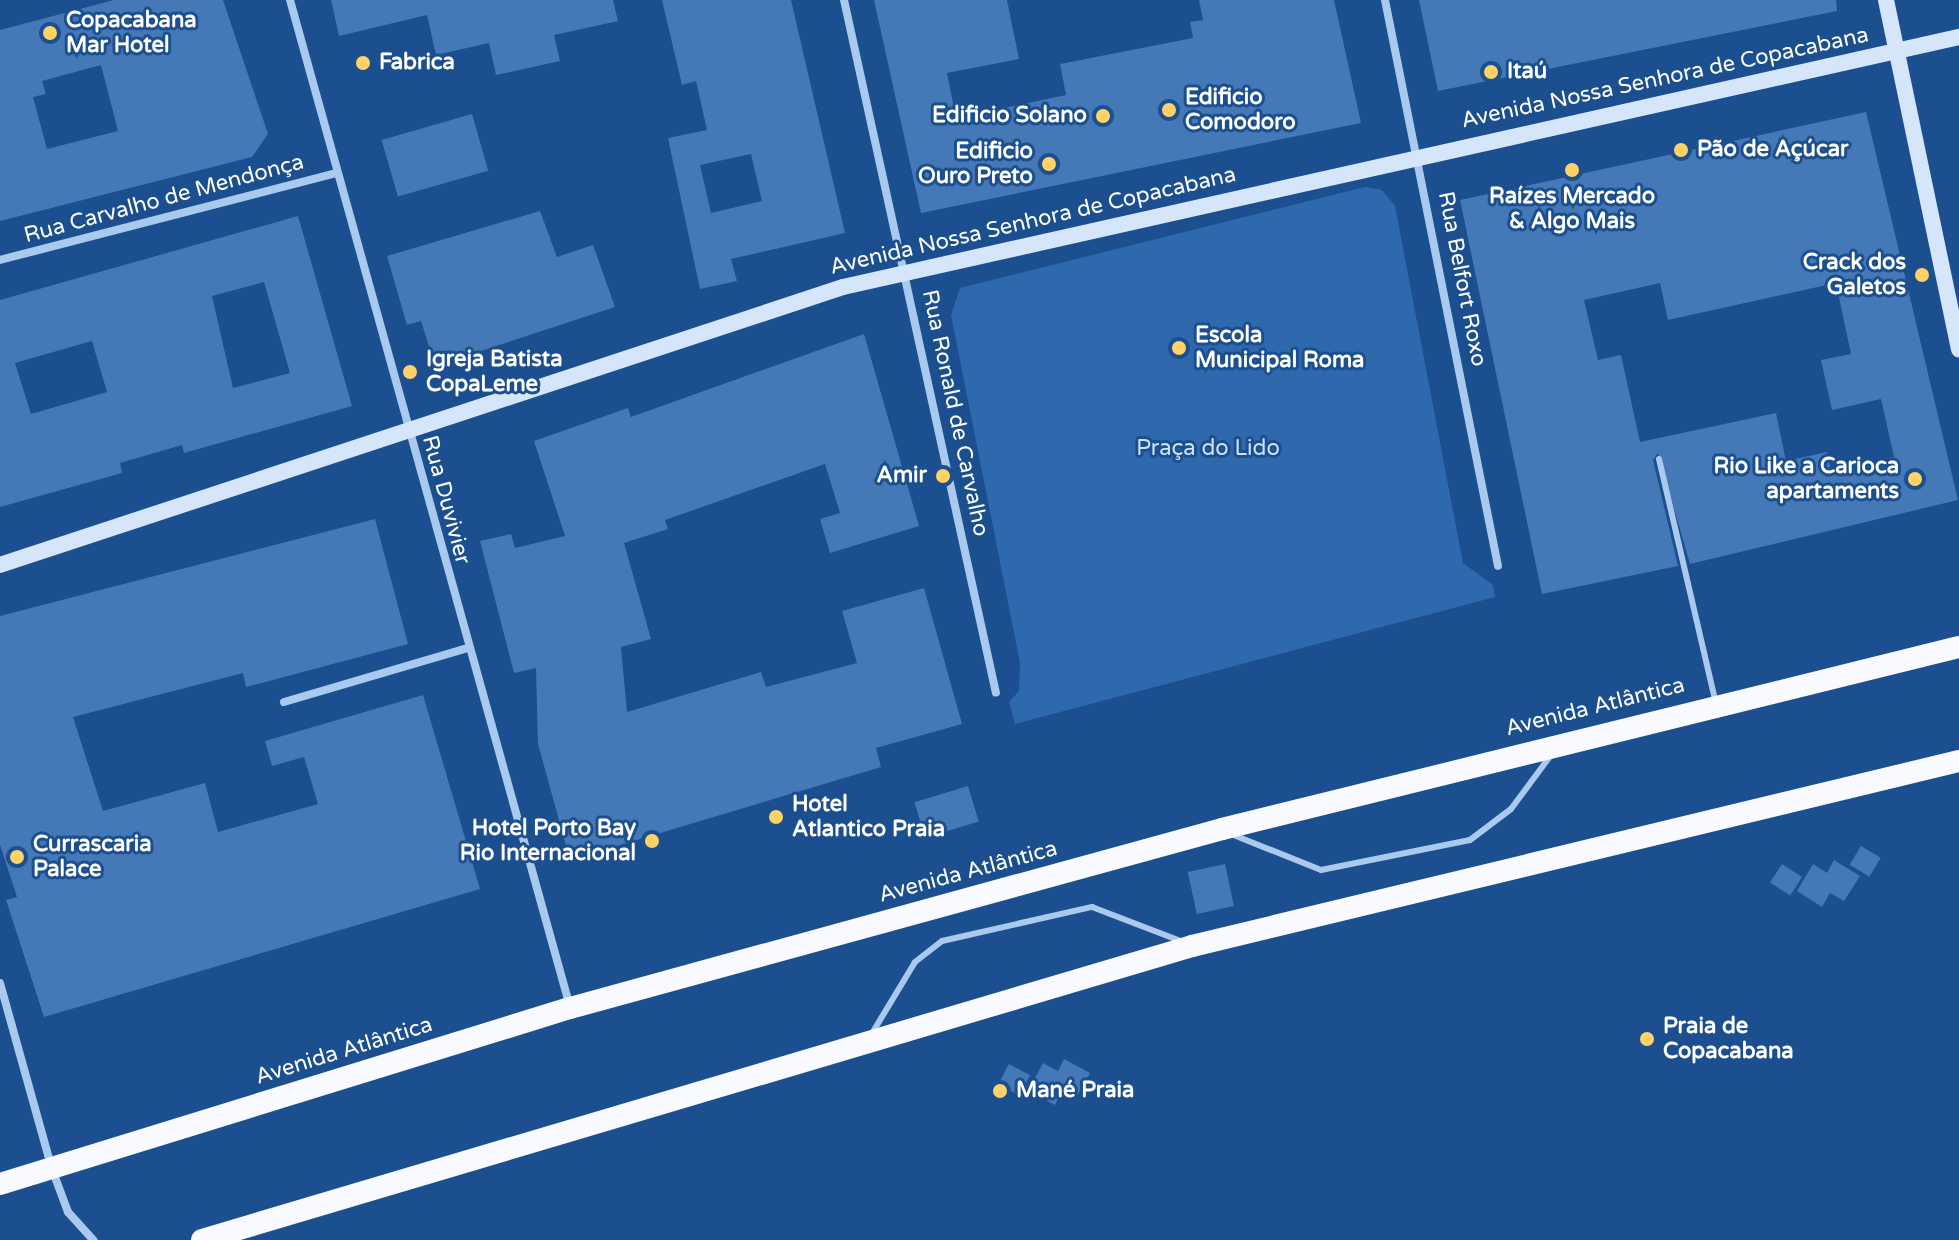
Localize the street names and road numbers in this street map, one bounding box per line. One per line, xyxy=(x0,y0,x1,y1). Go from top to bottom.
street label: Avenida Nossa Senhora de Copacabana xyxy=(1459,22,1871,134)
street label: Rua Carvalho de Mendonça xyxy=(21,149,307,249)
street label: Avenida Nossa Senhora de Copacabana xyxy=(827,161,1239,281)
street label: Rua Belfort Roxo xyxy=(1432,189,1492,369)
street label: Rua Ronald de Carvalho xyxy=(916,287,994,539)
street label: Rua Duvivier xyxy=(416,433,476,567)
street label: Avenida Atlântica xyxy=(1503,672,1687,742)
street label: Avenida Atlântica xyxy=(876,835,1060,909)
street label: Avenida Atlântica xyxy=(252,1012,436,1090)

